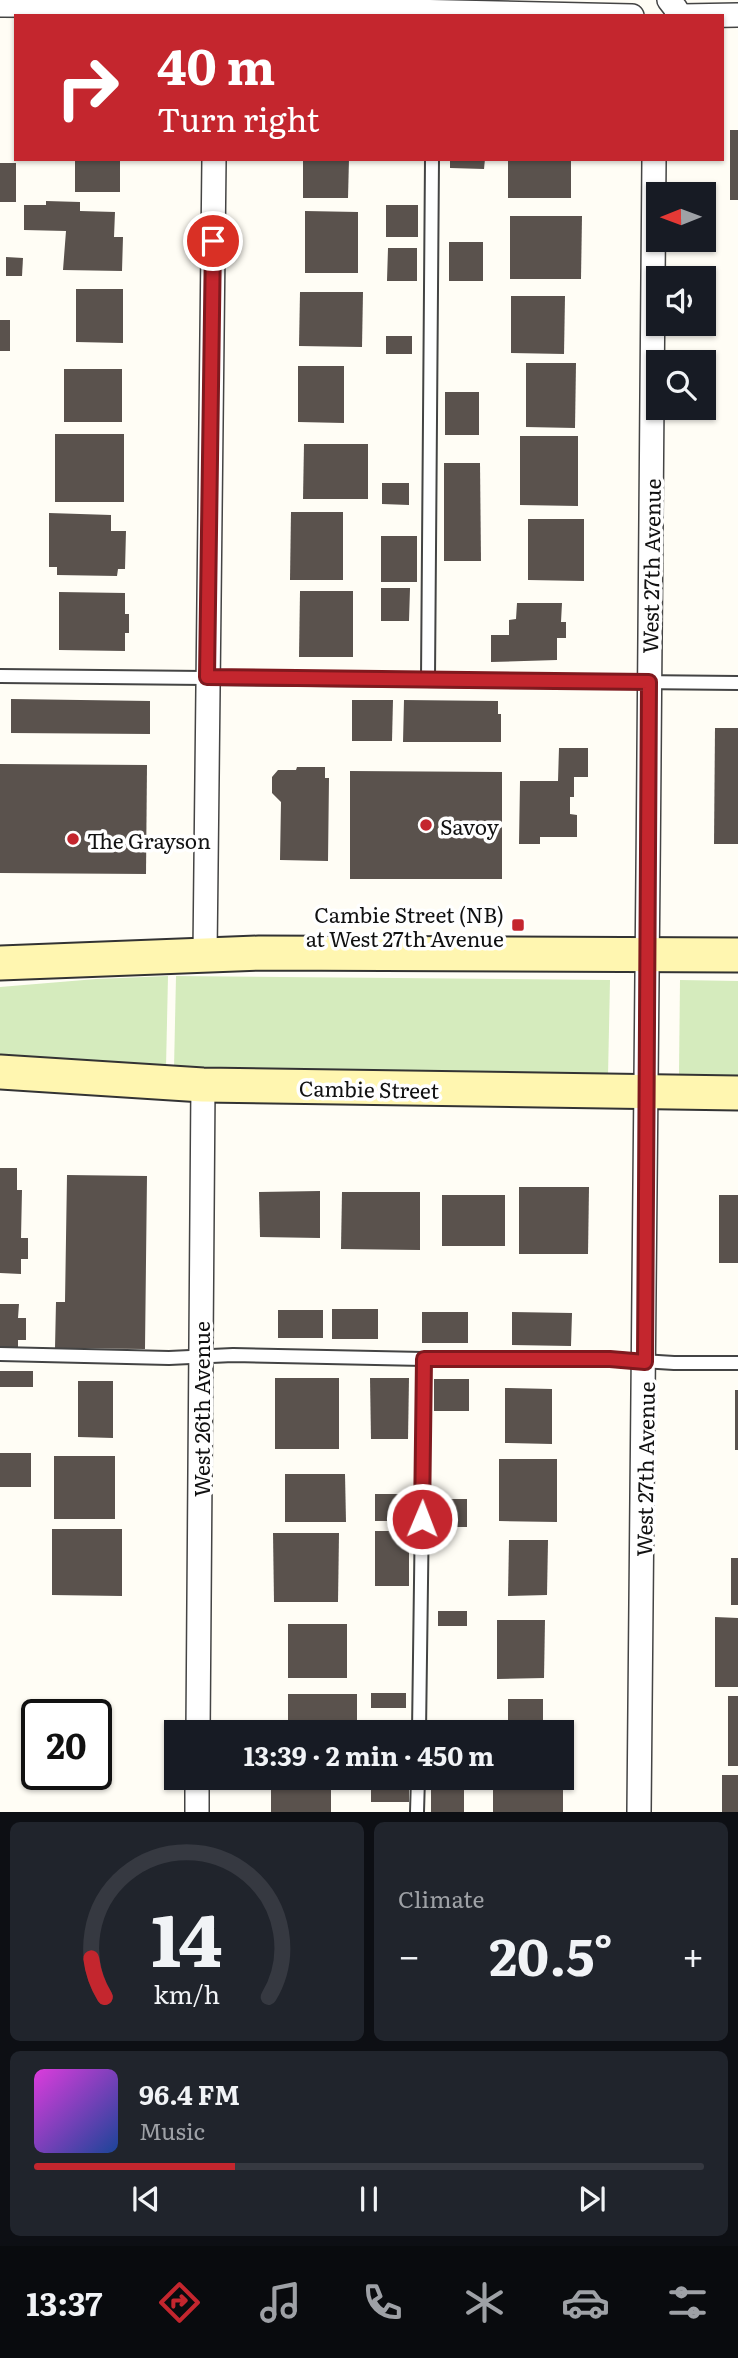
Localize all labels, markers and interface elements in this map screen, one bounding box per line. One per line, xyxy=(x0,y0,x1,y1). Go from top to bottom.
text: 40 m xyxy=(157,27,275,100)
icon: right xyxy=(42,42,133,133)
text: Turn right xyxy=(157,94,319,142)
north arrow xyxy=(646,182,716,252)
map controls xyxy=(646,182,716,420)
pin xyxy=(183,211,243,271)
icon: arrive xyxy=(194,222,232,260)
button: sound xyxy=(646,266,716,336)
button: search xyxy=(646,350,716,420)
street label: West 27th Avenue xyxy=(633,478,667,654)
place label: Savoy xyxy=(440,810,500,841)
marker: Savoy xyxy=(418,817,434,833)
place label: The Grayson xyxy=(87,824,211,855)
marker: The Grayson xyxy=(65,831,81,847)
place label: Cambie Street (NB) at West 27th Avenue xyxy=(306,898,504,953)
marker: Cambie Street (NB) at West 27th Avenue xyxy=(510,917,526,933)
street label: Cambie Street xyxy=(299,1071,440,1105)
street label: West 26th Avenue xyxy=(185,1321,216,1497)
street label: West 27th Avenue xyxy=(627,1381,661,1557)
position arrow xyxy=(385,1482,459,1556)
speed limit sign: 20 xyxy=(21,1699,112,1790)
text: 13:39 · 2 min · 450 m xyxy=(244,1735,494,1774)
text: Climate xyxy=(398,1881,484,1915)
text: 14 xyxy=(151,1882,223,1990)
text: 20.5° xyxy=(489,1915,613,1992)
text: − xyxy=(398,1925,420,1982)
text: + xyxy=(682,1925,704,1982)
text: km/h xyxy=(154,1975,220,2012)
text: 96.4 FM xyxy=(139,2074,240,2113)
text: Music xyxy=(139,2113,205,2147)
icon: previous xyxy=(127,2180,165,2218)
icon: pause xyxy=(350,2180,388,2218)
icon: next xyxy=(573,2180,611,2218)
text: 13:37 xyxy=(26,2278,102,2326)
icon: directions xyxy=(155,2278,204,2327)
icon: music xyxy=(256,2278,305,2327)
icon: phone xyxy=(358,2278,407,2327)
icon: climate xyxy=(460,2278,509,2327)
icon: car xyxy=(561,2278,610,2327)
icon: filters xyxy=(663,2278,712,2327)

